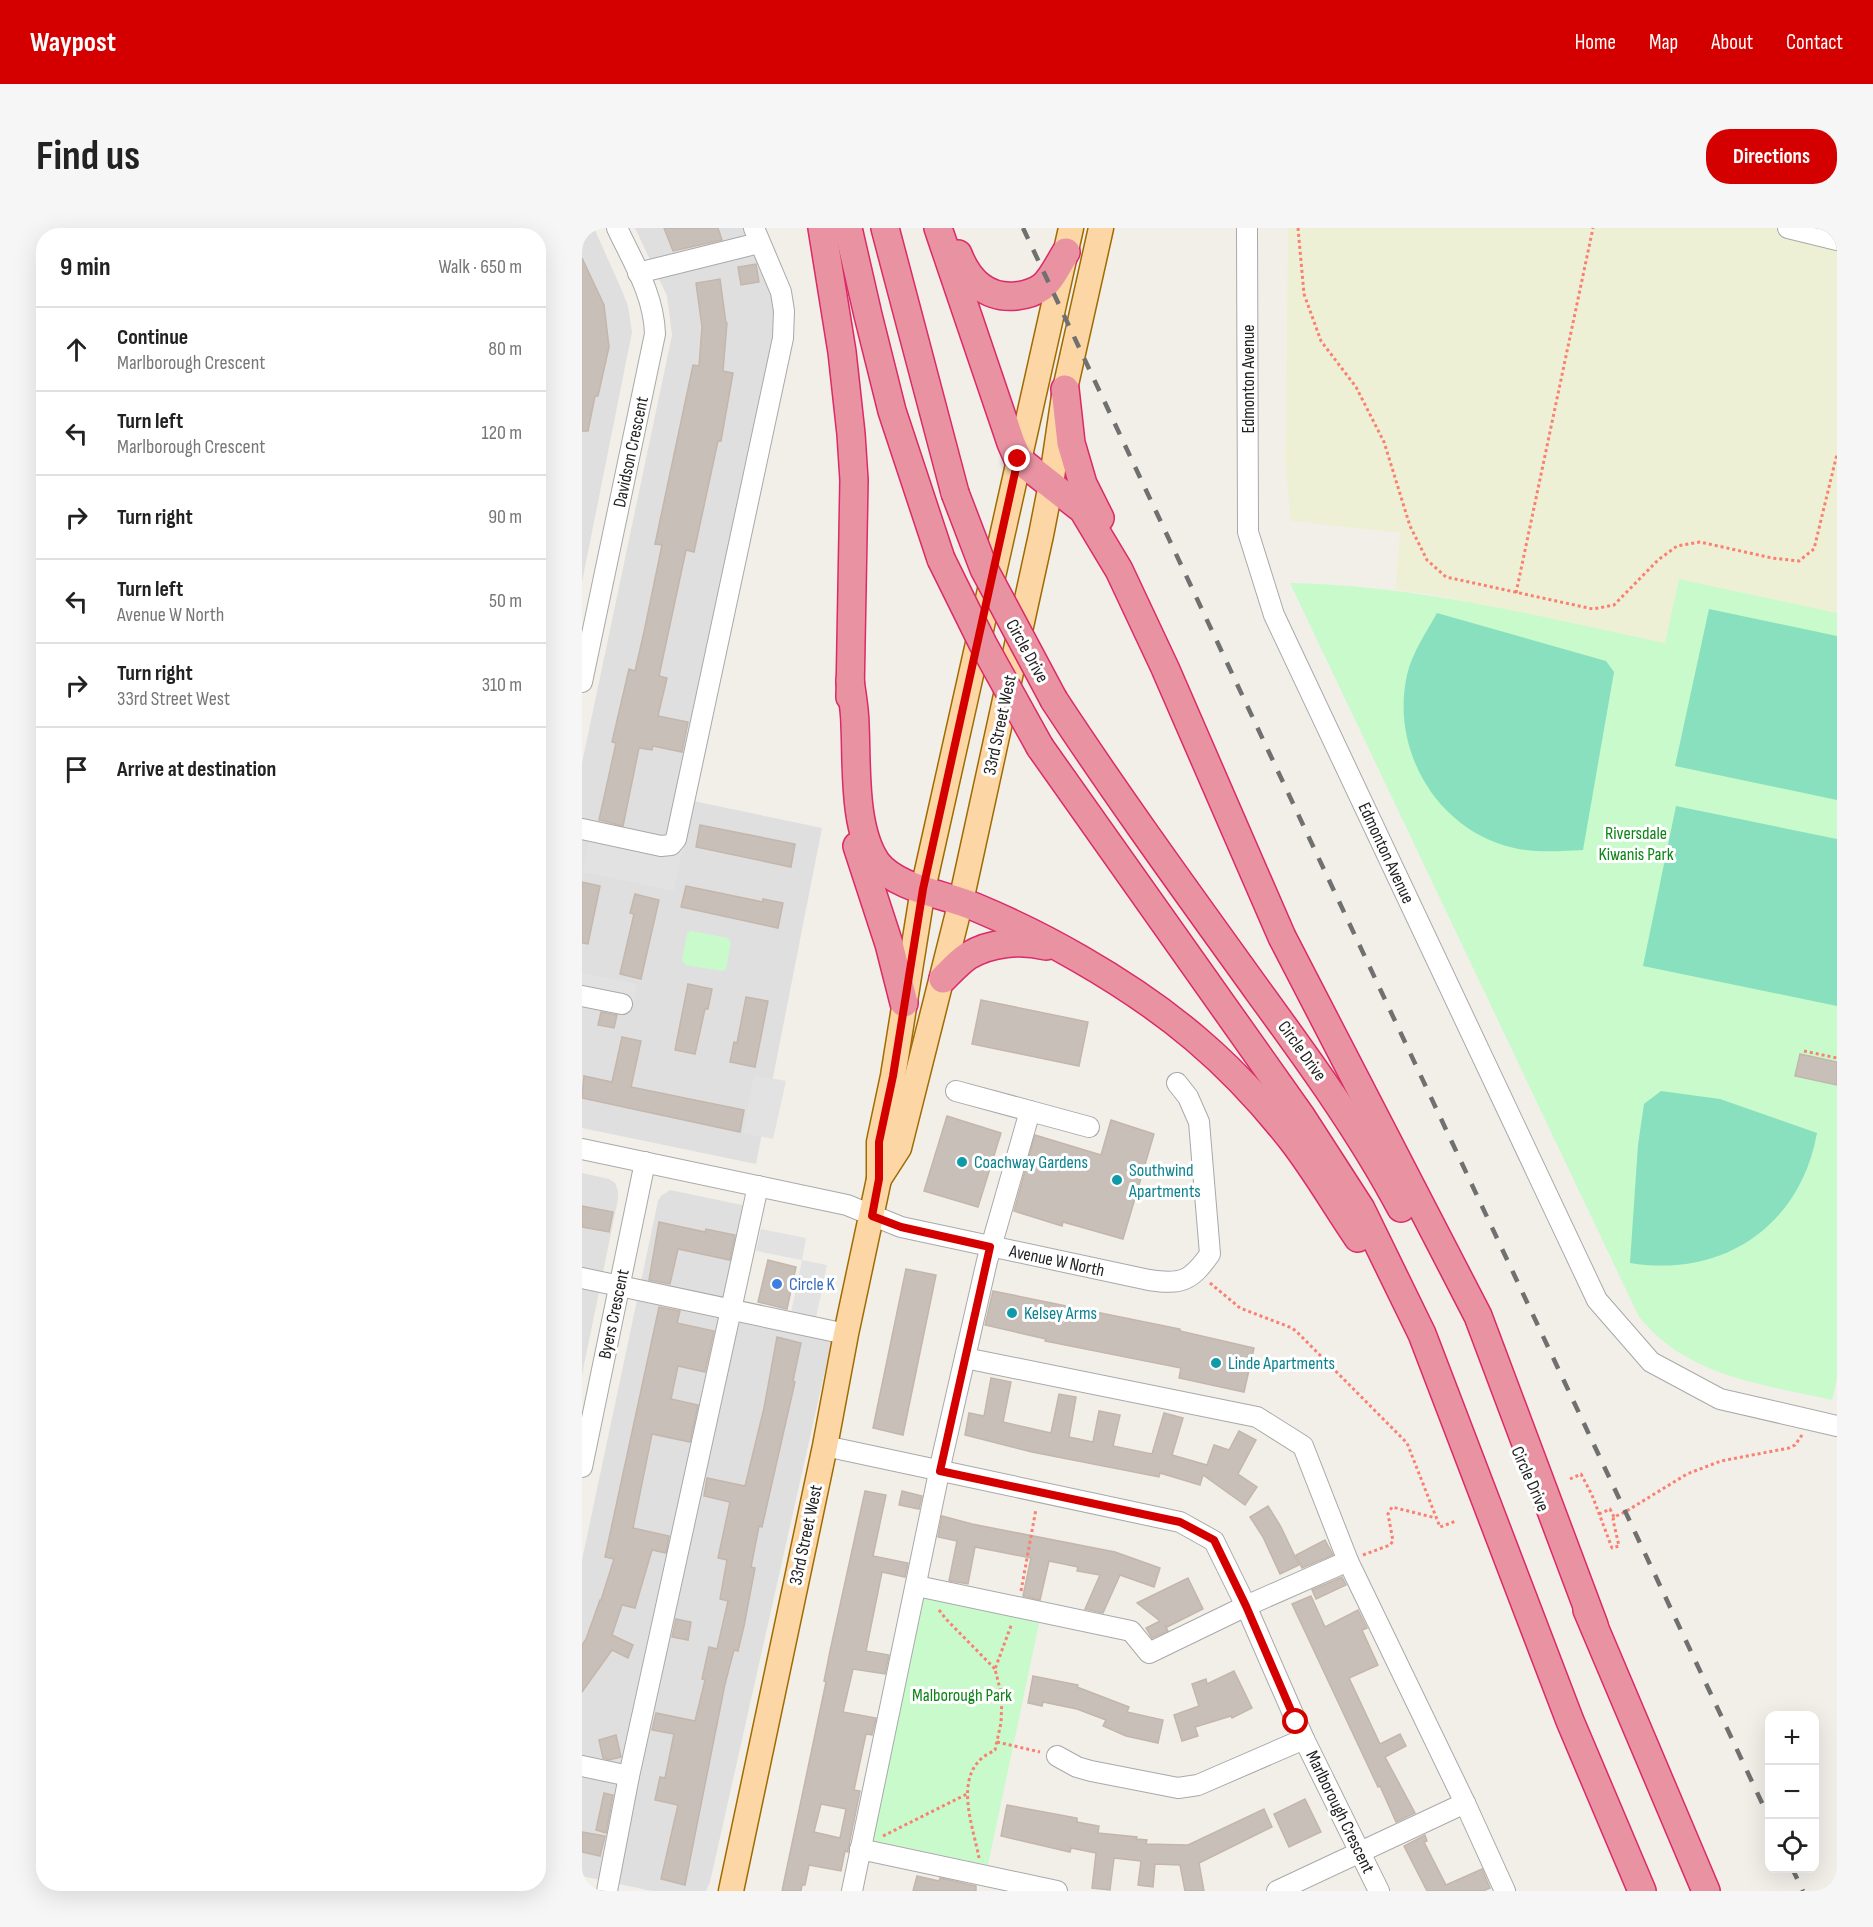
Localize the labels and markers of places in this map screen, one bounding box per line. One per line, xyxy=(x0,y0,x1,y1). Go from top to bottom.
place label: Coachway Gardens xyxy=(974,1152,1088,1173)
marker: Coachway Gardens xyxy=(955,1155,969,1169)
place label: Southwind Apartments xyxy=(1128,1160,1201,1202)
marker: Southwind Apartments xyxy=(1110,1173,1124,1187)
place label: Circle K xyxy=(789,1274,836,1295)
marker: Circle K xyxy=(770,1277,784,1291)
place label: Kelsey Arms xyxy=(1024,1303,1097,1324)
marker: Kelsey Arms xyxy=(1005,1306,1019,1320)
place label: Linde Apartments xyxy=(1228,1353,1335,1374)
marker: Linde Apartments xyxy=(1209,1356,1223,1370)

